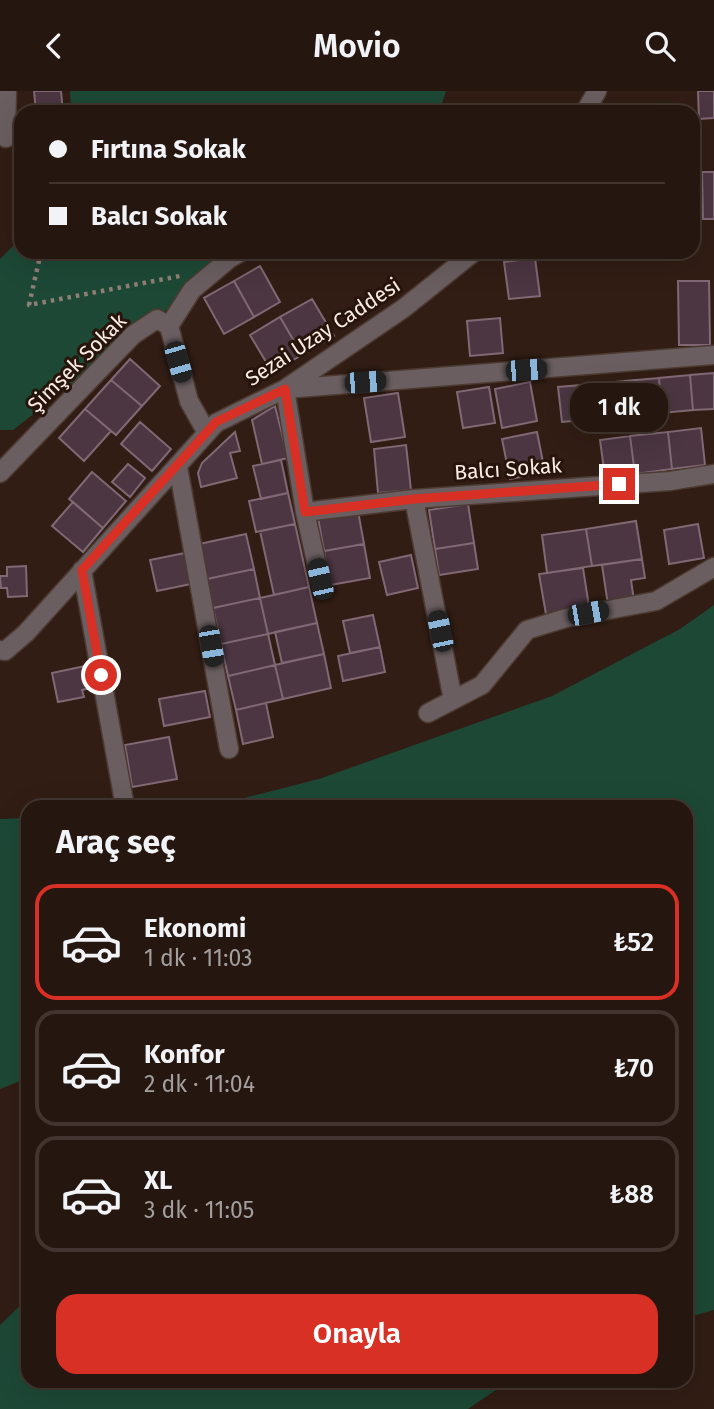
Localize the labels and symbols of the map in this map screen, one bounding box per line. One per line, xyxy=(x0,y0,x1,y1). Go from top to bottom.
street label: Sezai Uzay Caddesi xyxy=(241,272,405,392)
street label: Şimşek Sokak xyxy=(22,308,132,418)
car xyxy=(163,339,194,385)
car xyxy=(505,358,548,382)
car xyxy=(344,370,387,394)
callout: 1 dk xyxy=(570,383,668,431)
street label: Balcı Sokak xyxy=(453,452,563,486)
route end xyxy=(603,468,635,500)
car xyxy=(306,556,335,602)
car xyxy=(566,599,611,627)
car xyxy=(426,608,455,654)
car xyxy=(198,623,225,669)
route start xyxy=(85,659,117,691)

